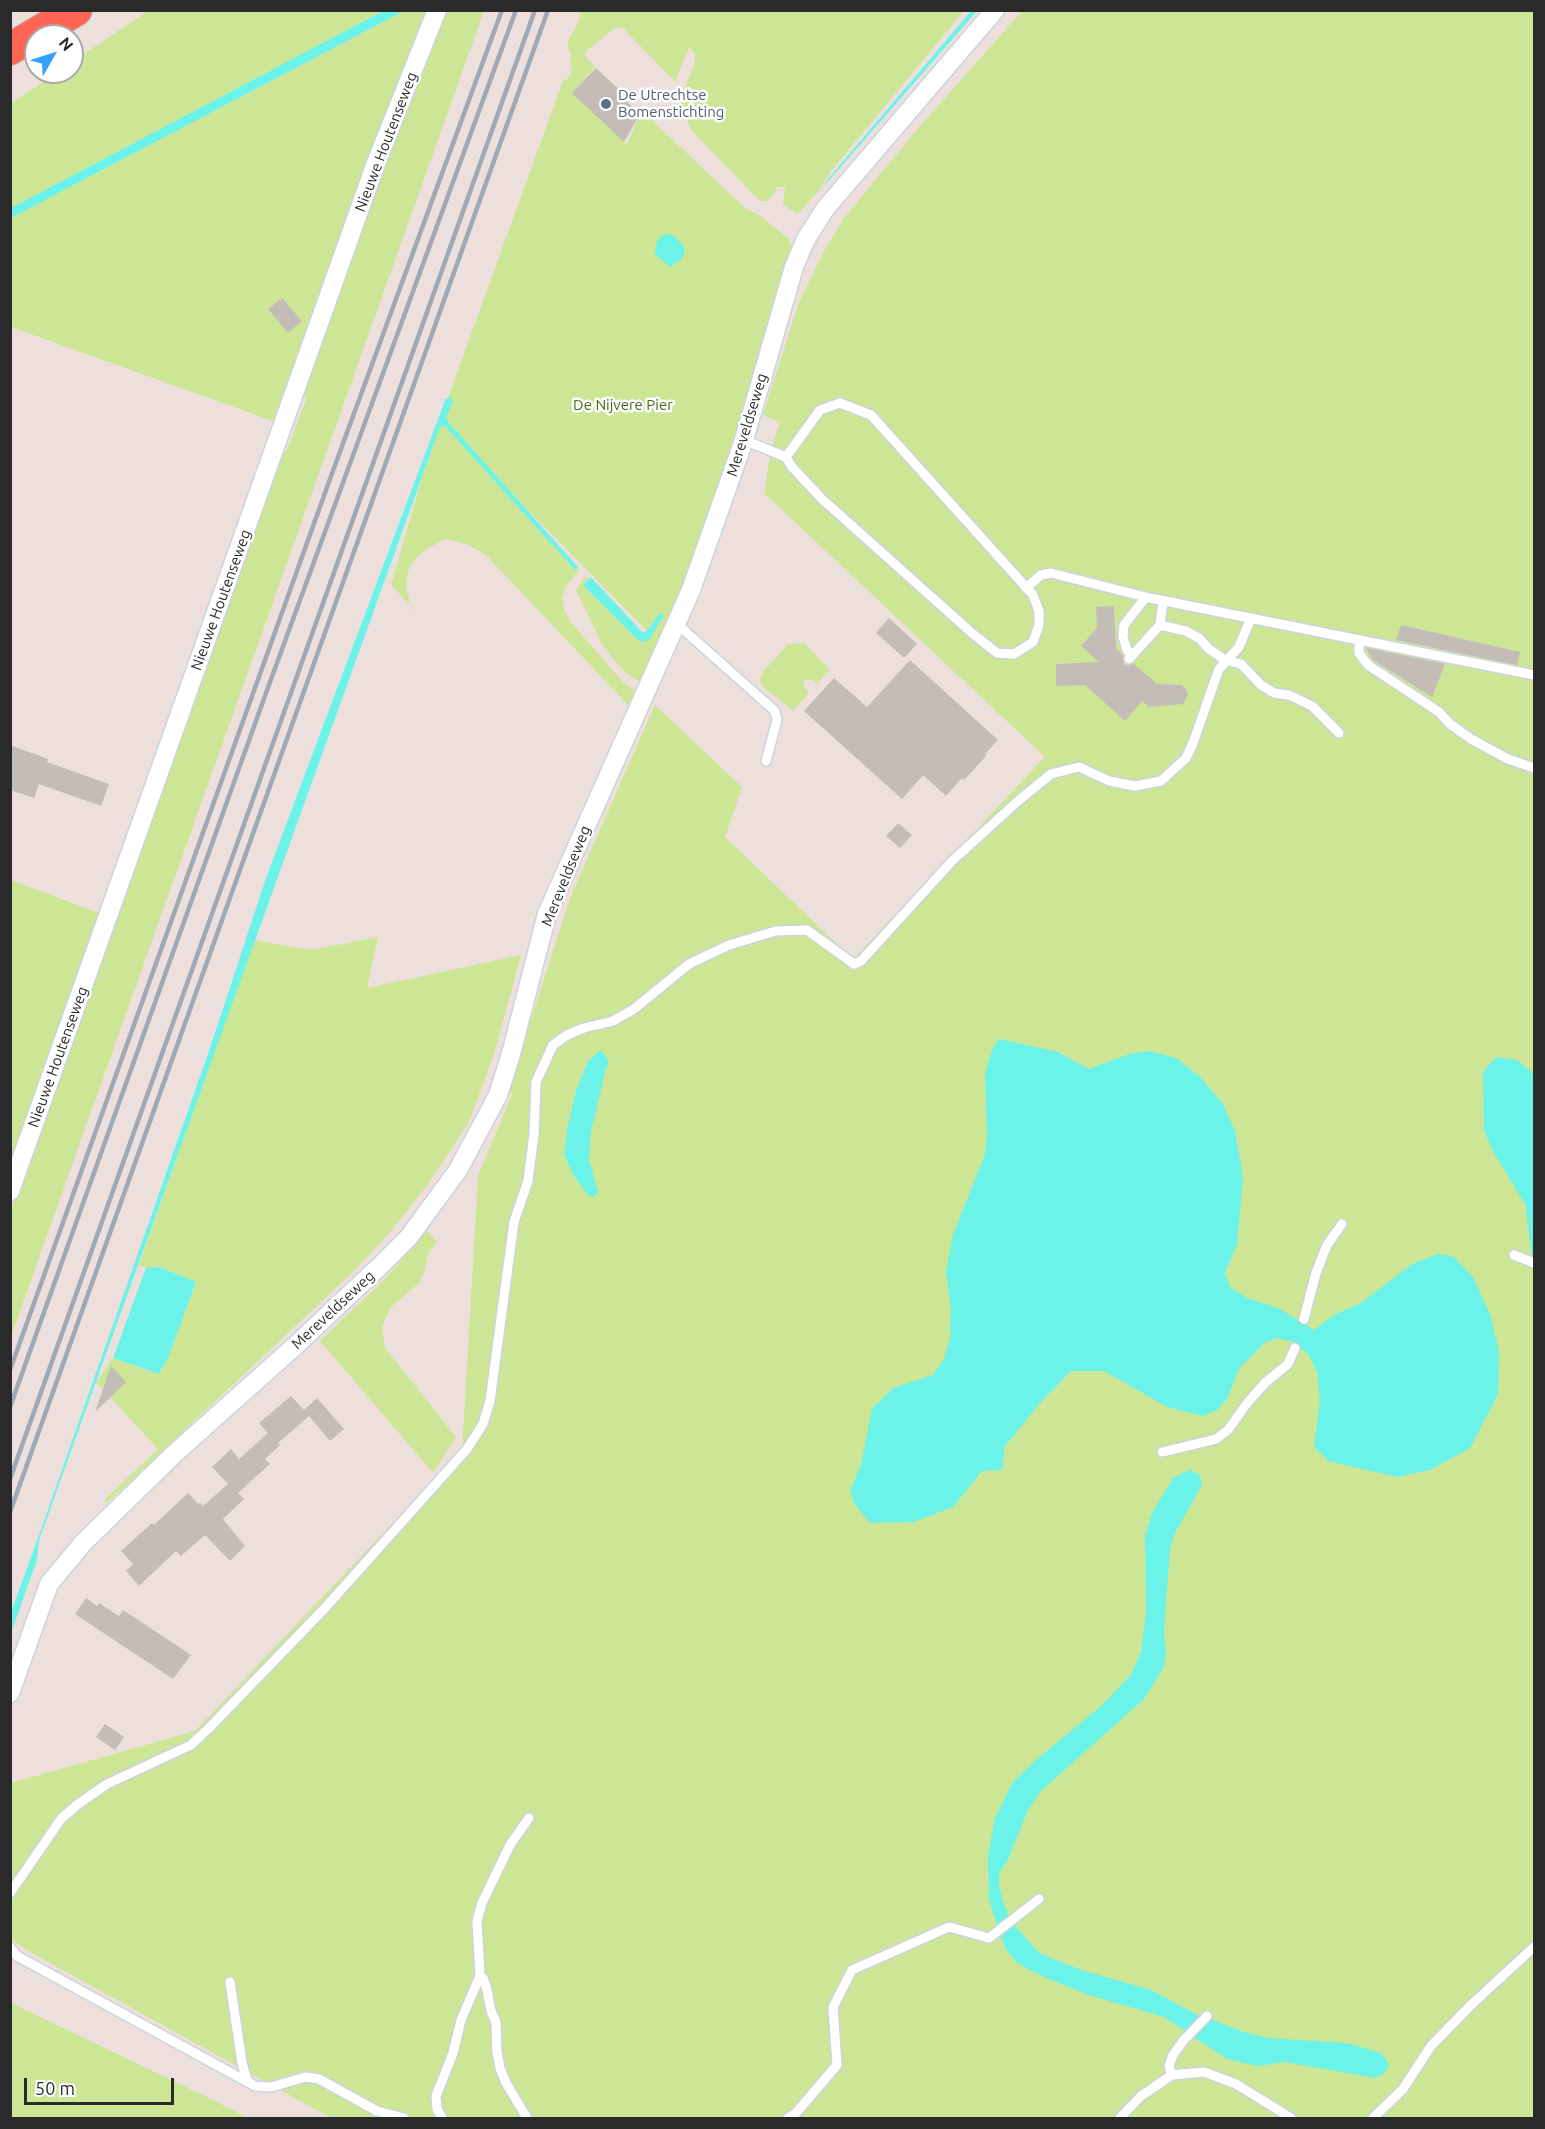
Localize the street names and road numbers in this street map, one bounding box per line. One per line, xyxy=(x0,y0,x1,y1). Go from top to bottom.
street label: Nieuwe Houtenseweg xyxy=(351,70,421,214)
street label: Mereveldseweg xyxy=(723,371,771,479)
street label: Nieuwe Houtenseweg xyxy=(187,527,255,673)
street label: Mereveldseweg xyxy=(538,823,594,929)
street label: Nieuwe Houtenseweg xyxy=(24,984,92,1130)
street label: Mereveldseweg xyxy=(288,1267,378,1353)

